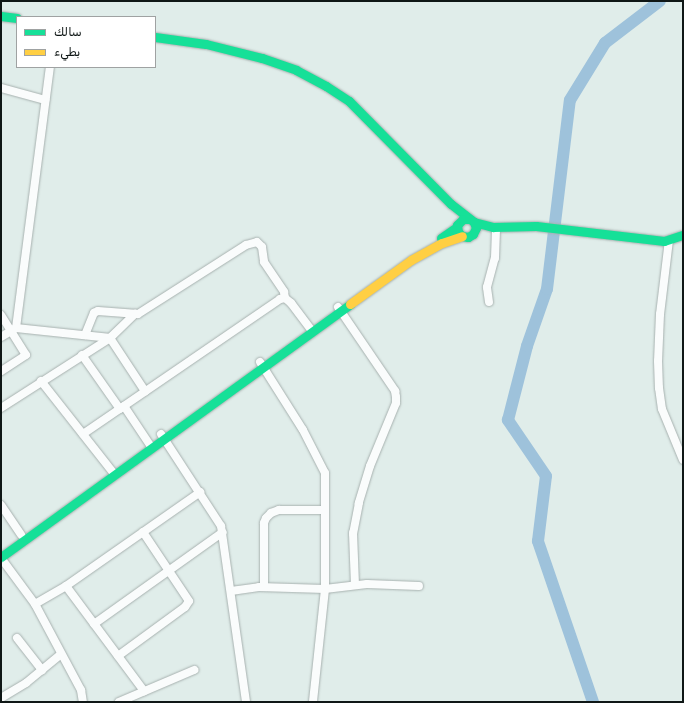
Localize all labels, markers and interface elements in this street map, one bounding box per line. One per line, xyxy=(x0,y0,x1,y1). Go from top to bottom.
legend xyxy=(16,16,156,68)
text: سالك xyxy=(54,25,82,39)
text: بطيء xyxy=(54,45,80,59)

